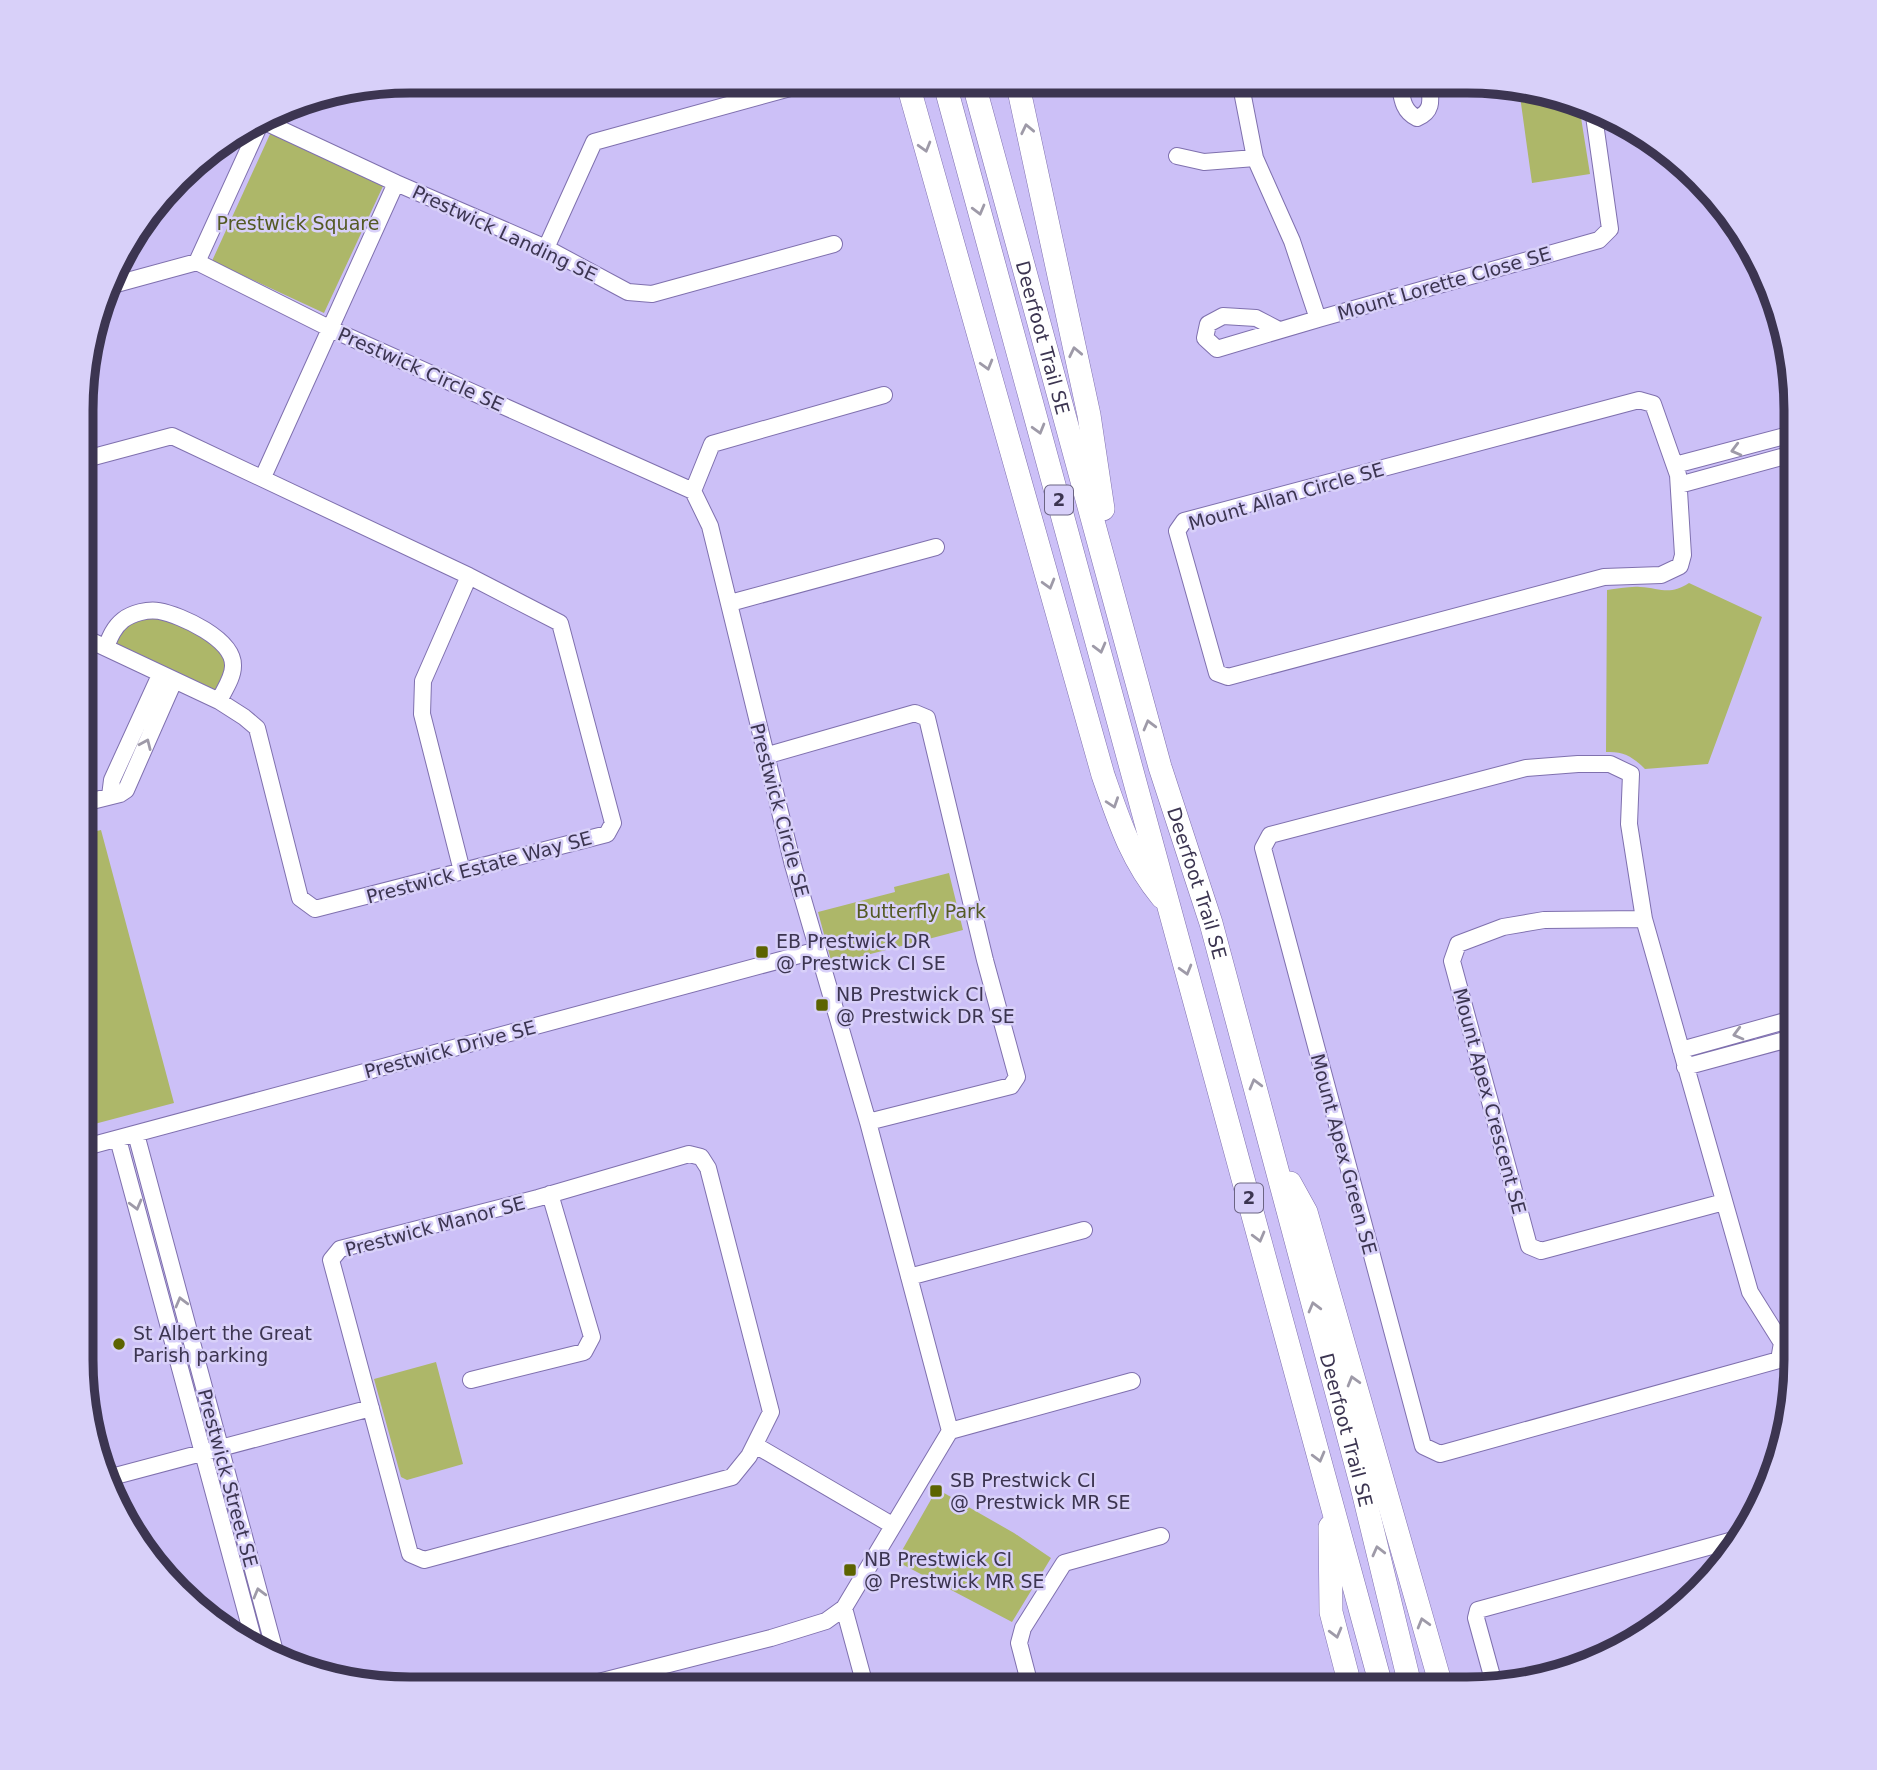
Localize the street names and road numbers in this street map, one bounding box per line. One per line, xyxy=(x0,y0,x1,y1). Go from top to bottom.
street label: Prestwick Landing SE xyxy=(409,180,601,286)
street label: Mount Lorette Close SE xyxy=(1335,242,1553,324)
street label: Deerfoot Trail SE xyxy=(1012,258,1074,417)
street label: Prestwick Circle SE xyxy=(335,322,507,416)
street label: Mount Allan Circle SE xyxy=(1186,458,1386,534)
road number: 2 xyxy=(1045,486,1073,514)
street label: Prestwick Circle SE xyxy=(746,721,814,899)
street label: Deerfoot Trail SE xyxy=(1163,804,1231,962)
street label: Prestwick Estate Way SE xyxy=(364,826,594,908)
street label: Mount Apex Crescent SE xyxy=(1449,985,1531,1217)
street label: Prestwick Drive SE xyxy=(362,1016,538,1082)
street label: Mount Apex Green SE xyxy=(1307,1051,1381,1257)
road number: 2 xyxy=(1235,1184,1263,1212)
street label: Prestwick Manor SE xyxy=(343,1191,527,1261)
street label: Deerfoot Trail SE xyxy=(1316,1351,1377,1509)
street label: Prestwick Street SE xyxy=(194,1386,262,1570)

